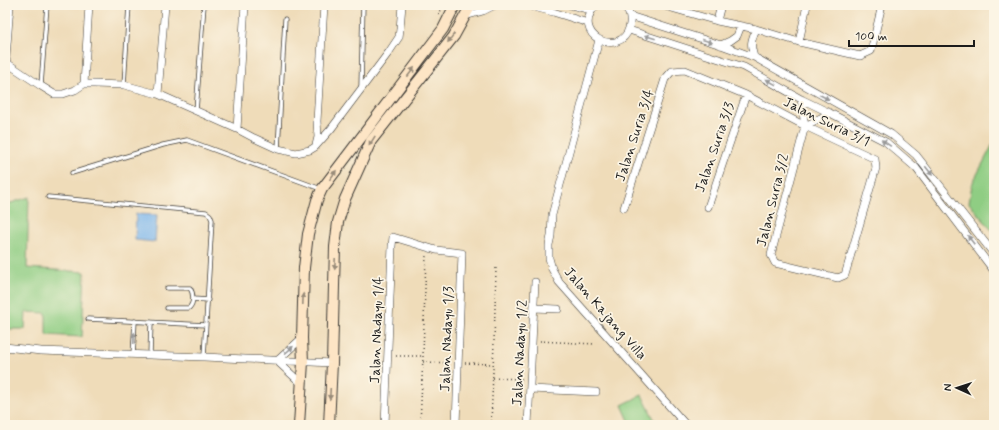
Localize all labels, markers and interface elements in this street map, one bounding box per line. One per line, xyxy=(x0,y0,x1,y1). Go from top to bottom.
scale bar xyxy=(849,22,974,48)
text: 100 m xyxy=(855,29,887,45)
one-way arrow xyxy=(447,33,455,44)
one-way arrow xyxy=(643,34,655,40)
one-way arrow xyxy=(701,38,713,44)
one-way arrow xyxy=(407,66,415,77)
one-way arrow xyxy=(765,79,777,85)
street label: Jalan Suria 3/4 xyxy=(612,87,658,184)
street label: Jalan Suria 3/1 xyxy=(780,93,873,151)
one-way arrow xyxy=(818,94,829,100)
street label: Jalan Suria 3/3 xyxy=(691,100,739,195)
one-way arrow xyxy=(368,135,375,147)
one-way arrow xyxy=(881,139,891,147)
street label: Jalan Suria 3/2 xyxy=(753,152,793,249)
one-way arrow xyxy=(924,165,933,176)
one-way arrow xyxy=(329,170,337,181)
one-way arrow xyxy=(966,235,975,246)
one-way arrow xyxy=(331,258,338,270)
street label: Jalan Kajang Villa xyxy=(560,264,651,364)
street label: Jalan Nadayu 1/4 xyxy=(366,276,388,384)
street label: Jalan Nadayu 1/3 xyxy=(436,286,458,392)
one-way arrow xyxy=(300,293,307,305)
street label: Jalan Nadayu 1/2 xyxy=(508,299,532,407)
one-way arrow xyxy=(130,332,137,344)
one-way arrow xyxy=(284,345,295,354)
north arrow xyxy=(937,368,977,408)
text: N xyxy=(941,384,955,392)
one-way arrow xyxy=(327,388,333,401)

